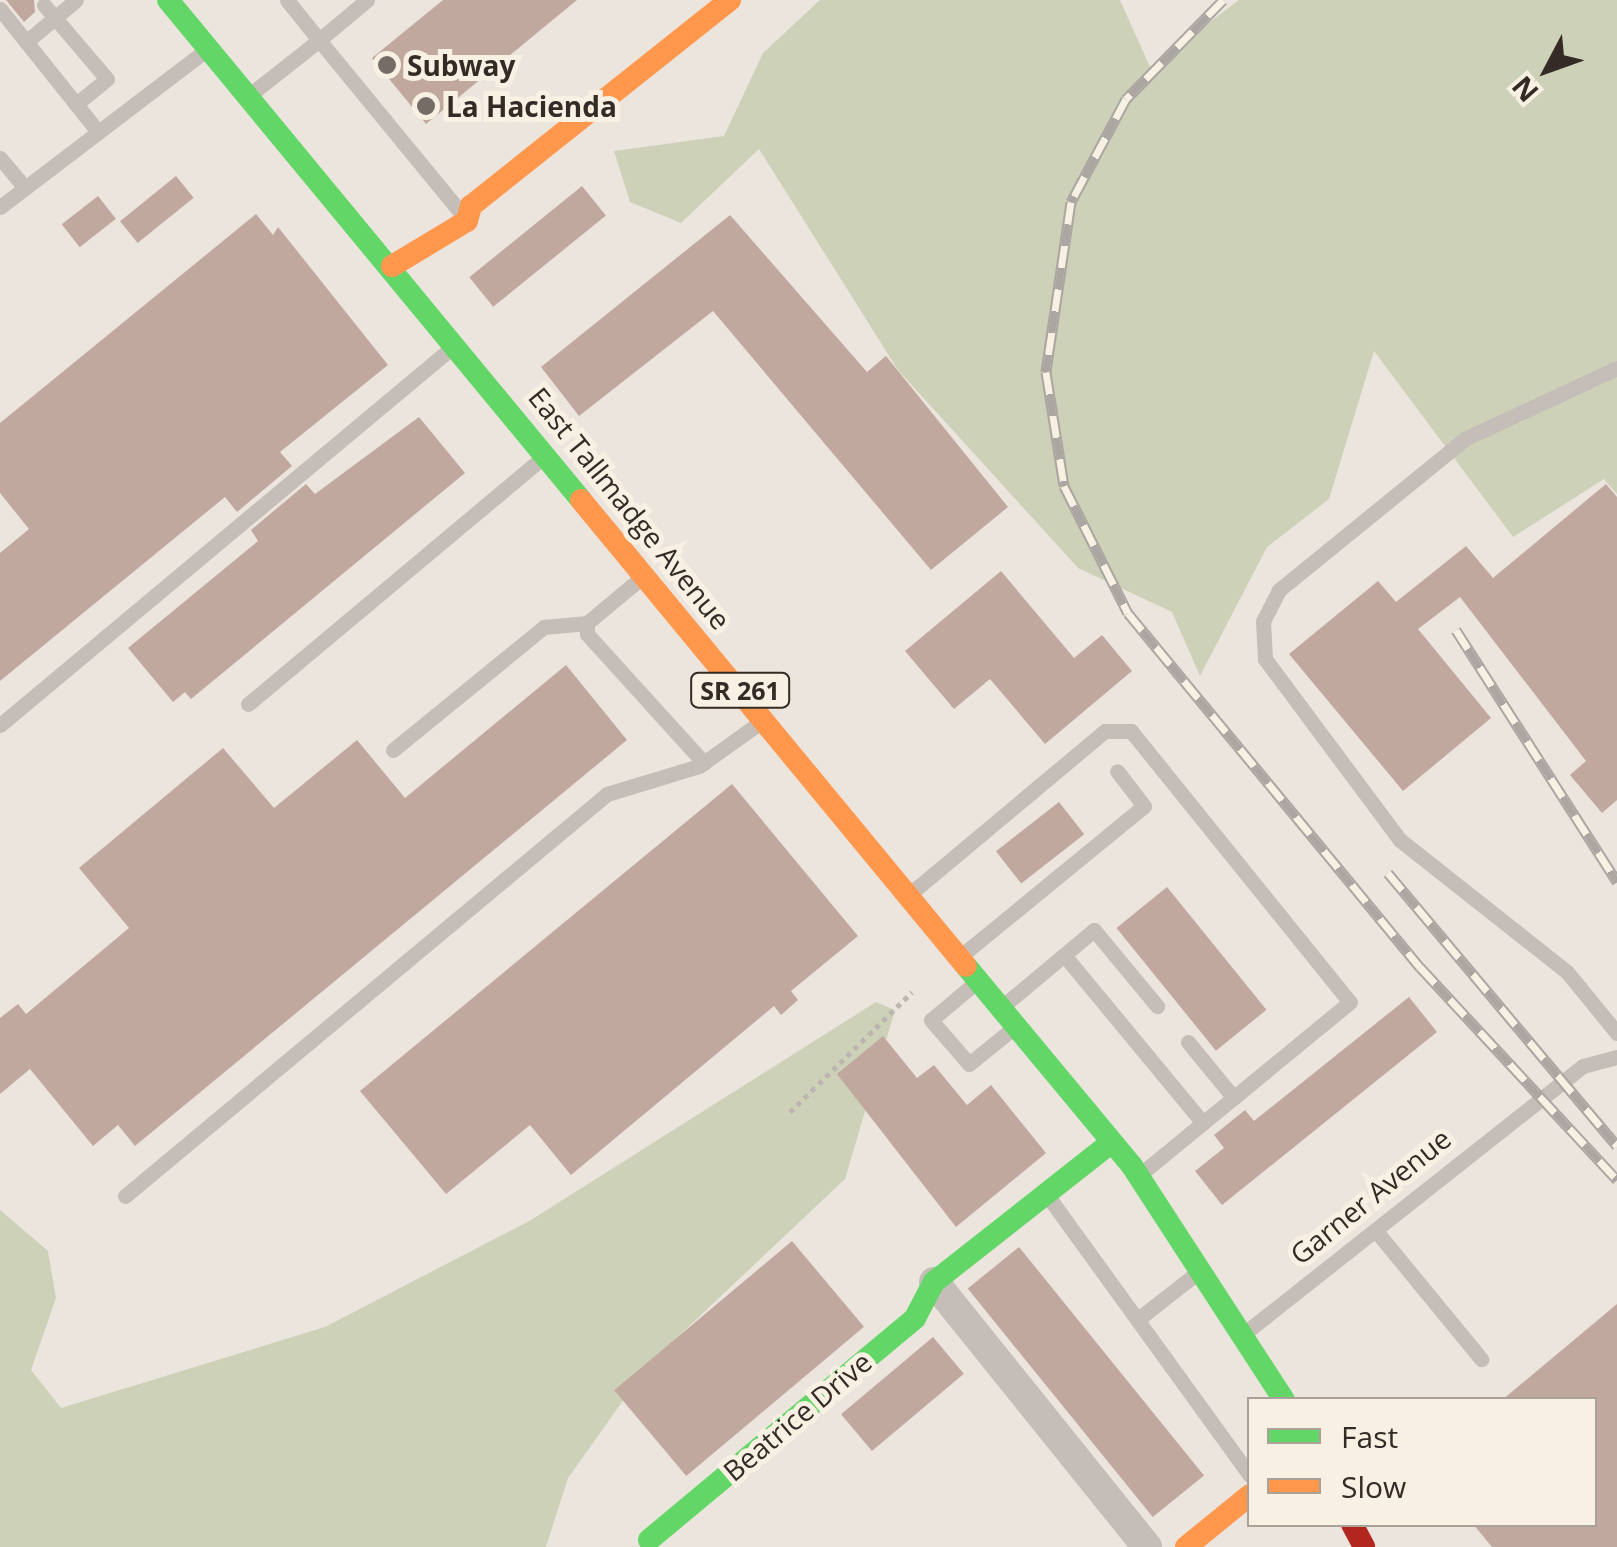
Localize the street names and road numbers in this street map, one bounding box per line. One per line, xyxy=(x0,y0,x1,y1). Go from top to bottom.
street label: East Tallmadge Avenue xyxy=(522,380,738,636)
road number: SR 261 xyxy=(690,670,790,710)
street label: Garner Avenue xyxy=(1283,1121,1457,1271)
street label: Beatrice Drive xyxy=(716,1344,878,1488)

